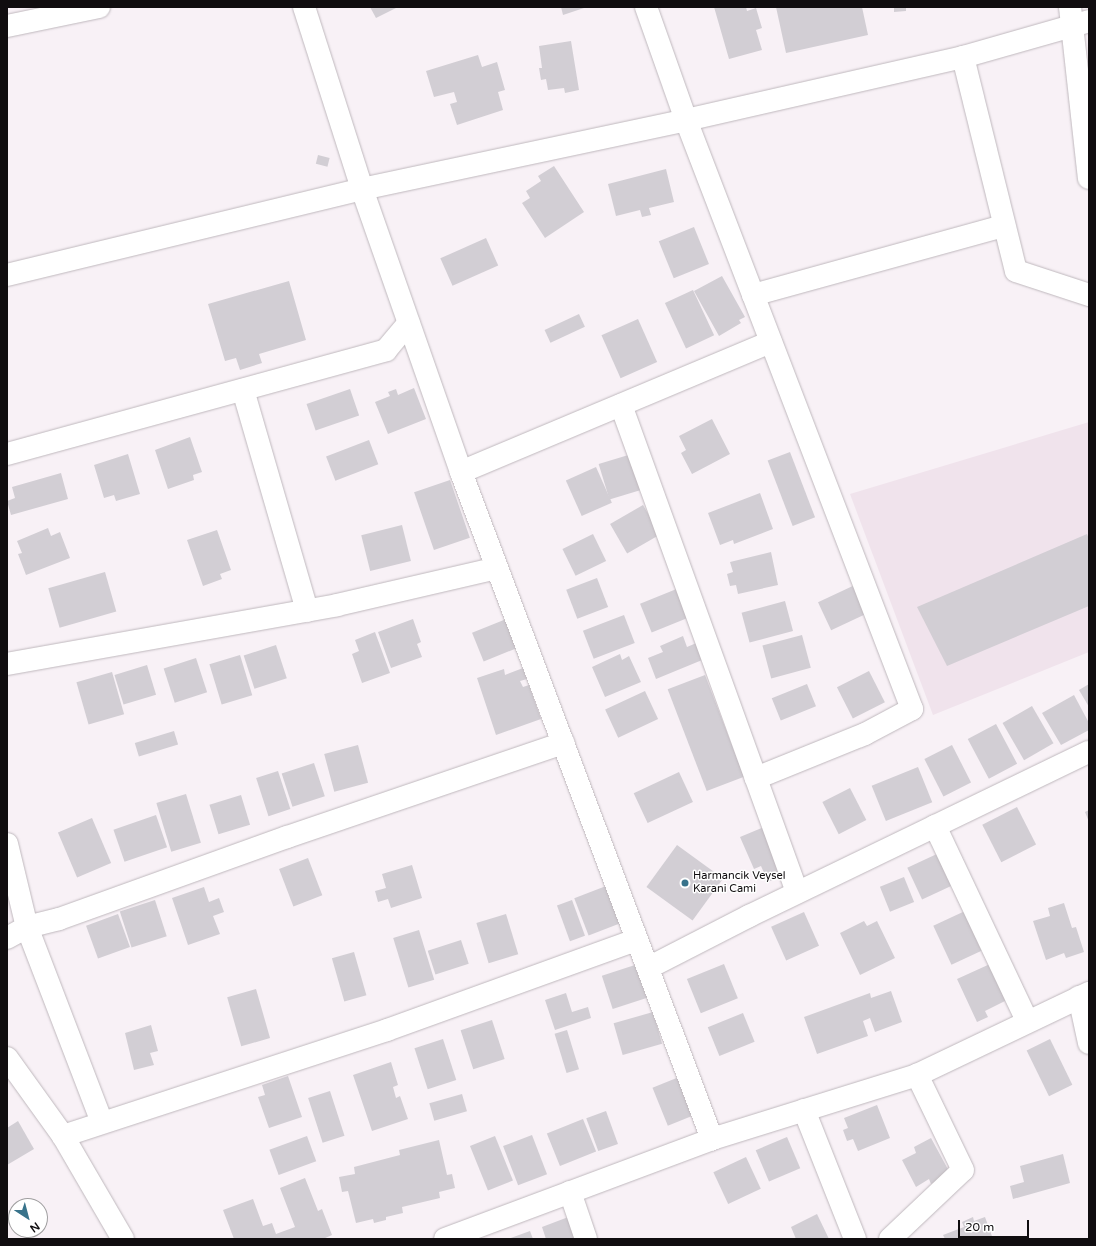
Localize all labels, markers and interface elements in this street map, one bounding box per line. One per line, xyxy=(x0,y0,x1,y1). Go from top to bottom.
place label: Harmancik Veysel Karani Cami xyxy=(693,870,785,896)
marker: Harmancik Veysel Karani Cami xyxy=(680,878,690,888)
north arrow xyxy=(8,1198,48,1238)
scale bar xyxy=(960,1212,1031,1238)
text: N xyxy=(27,1219,42,1235)
text: 20 m xyxy=(965,1220,994,1234)

